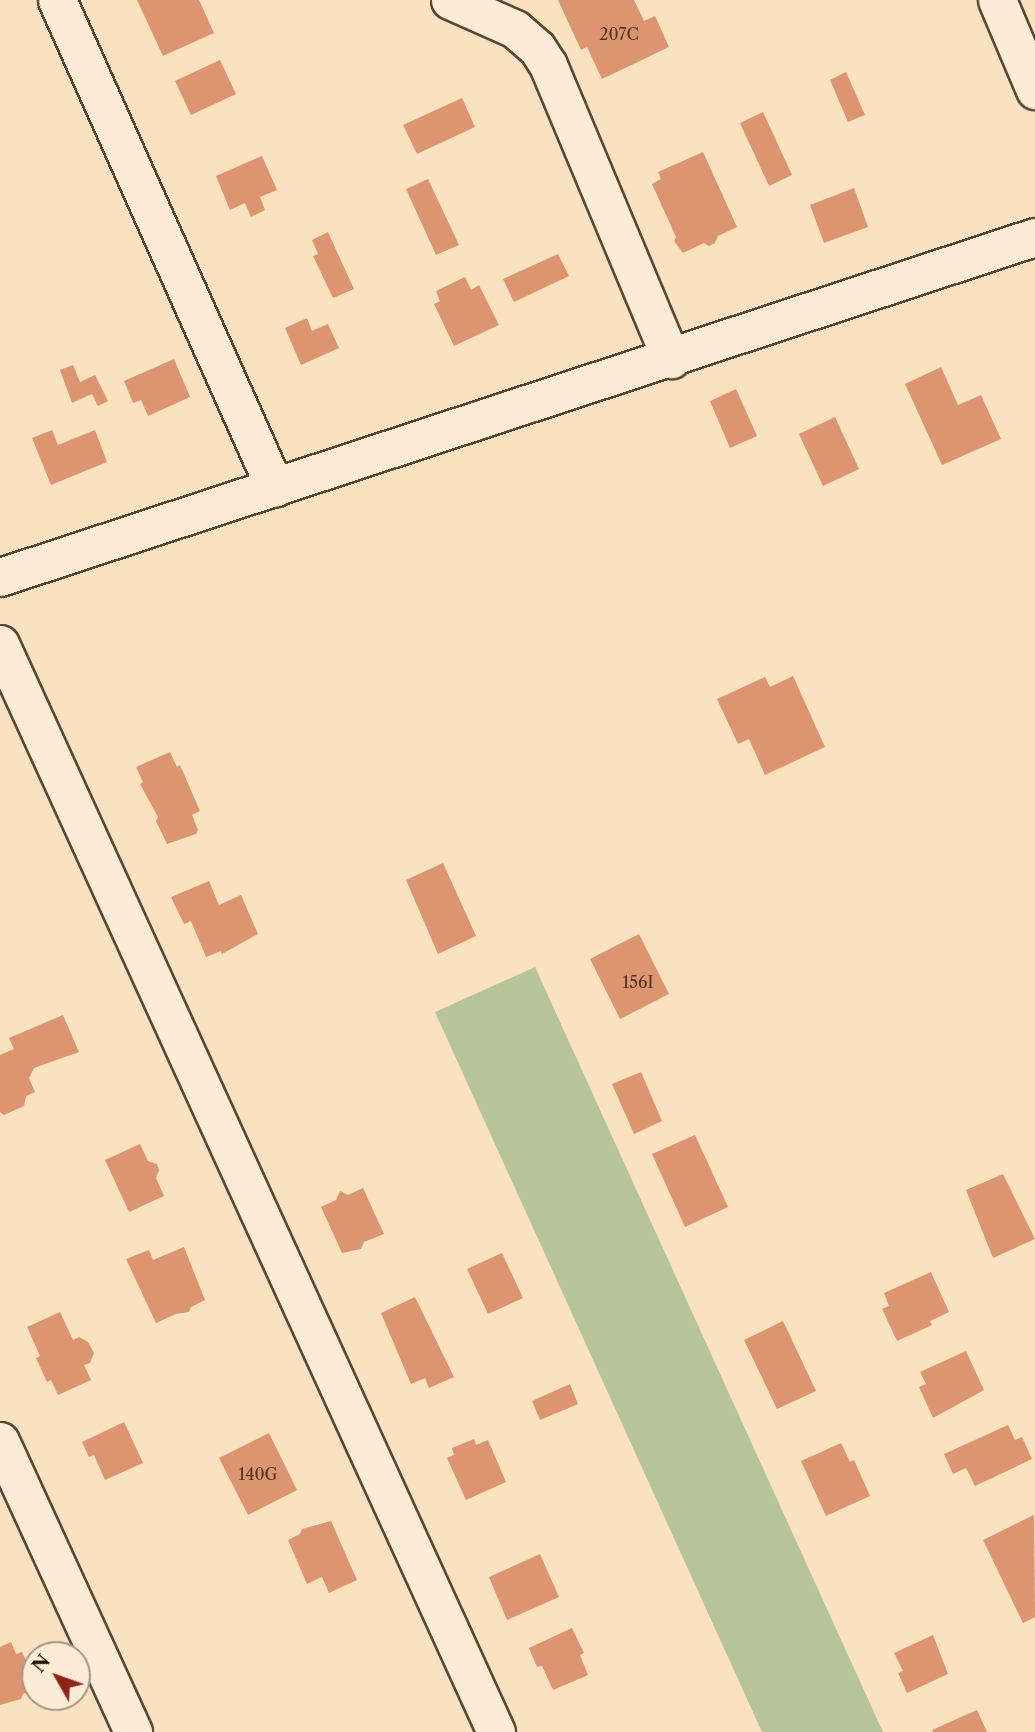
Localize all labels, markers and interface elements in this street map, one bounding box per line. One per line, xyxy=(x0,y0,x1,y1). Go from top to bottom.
house number: 207C xyxy=(599,24,639,44)
house number: 156I xyxy=(623,972,653,992)
house number: 140G xyxy=(238,1464,278,1484)
north arrow xyxy=(21,1641,91,1711)
text: N xyxy=(27,1650,55,1677)

